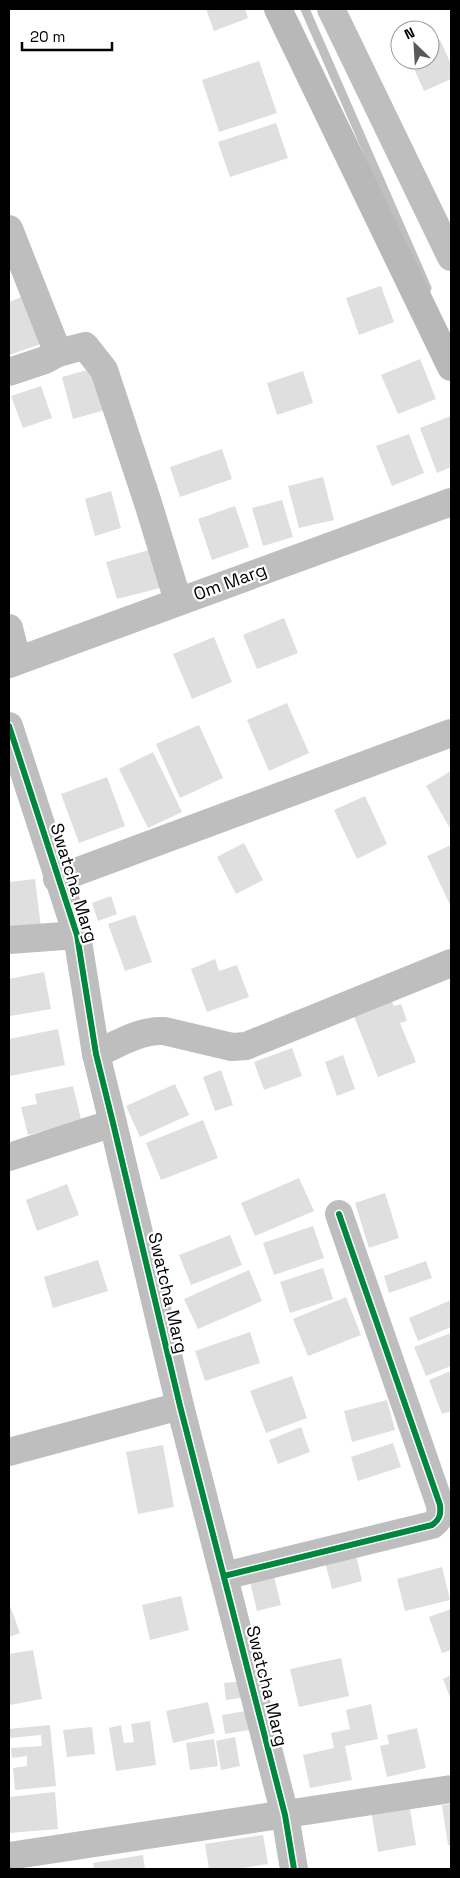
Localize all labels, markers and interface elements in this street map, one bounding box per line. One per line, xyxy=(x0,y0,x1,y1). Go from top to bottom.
scale bar xyxy=(22,20,112,52)
north arrow xyxy=(390,20,440,70)
text: N xyxy=(401,23,418,43)
text: 20 m xyxy=(30,27,65,46)
street label: Om Marg xyxy=(190,558,270,605)
street label: Swatcha Marg xyxy=(45,820,104,945)
street label: Swatcha Marg xyxy=(143,1230,194,1356)
street label: Swatcha Marg xyxy=(241,1623,294,1749)

